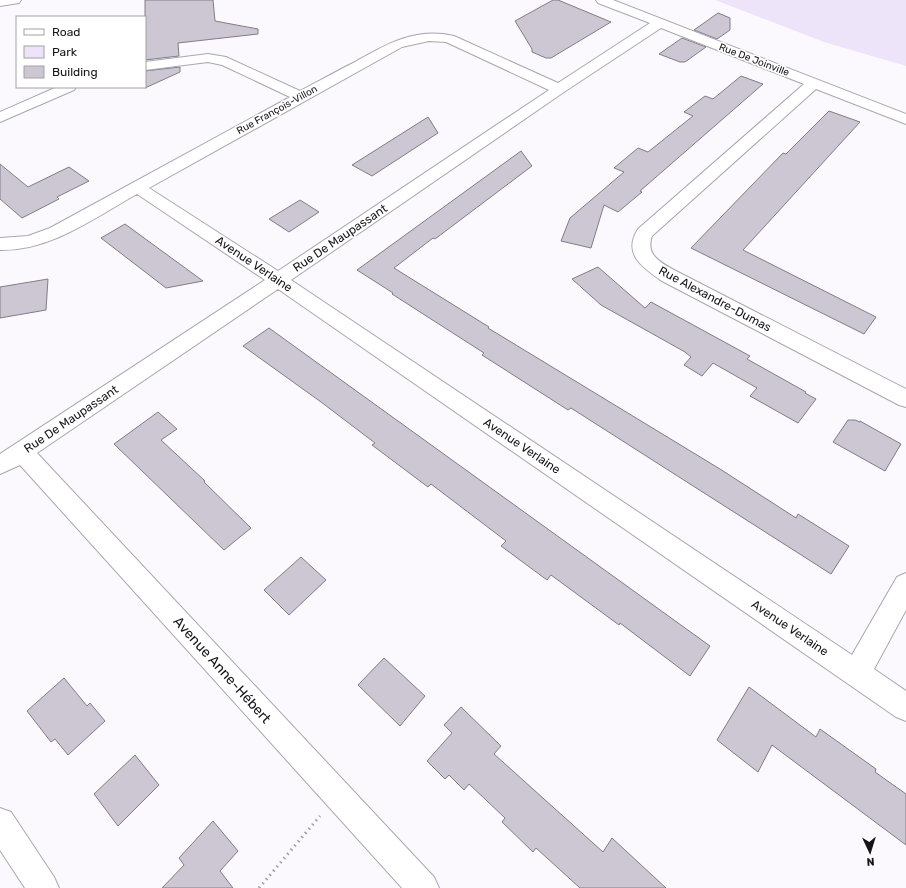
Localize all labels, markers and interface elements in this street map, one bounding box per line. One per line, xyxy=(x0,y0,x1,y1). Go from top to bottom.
legend xyxy=(16,16,146,88)
text: Road xyxy=(52,25,80,39)
street label: Rue De Joinville xyxy=(717,41,791,79)
text: Park xyxy=(52,45,78,59)
text: Building xyxy=(52,65,98,79)
street label: Rue François-Villon xyxy=(235,83,319,137)
street label: Rue De Maupassant xyxy=(290,201,390,275)
street label: Avenue Verlaine xyxy=(213,233,295,295)
street label: Rue Alexandre-Dumas xyxy=(656,263,774,335)
street label: Rue De Maupassant xyxy=(21,382,121,456)
street label: Avenue Verlaine xyxy=(481,415,563,477)
street label: Avenue Verlaine xyxy=(749,597,831,659)
street label: Avenue Anne-Hébert xyxy=(170,613,275,727)
north arrow xyxy=(850,832,890,872)
text: N xyxy=(866,855,875,868)

